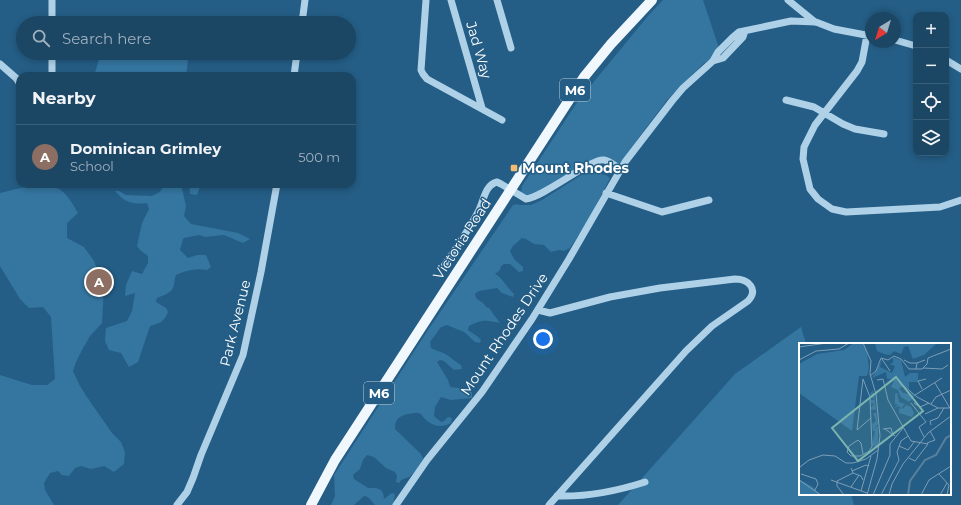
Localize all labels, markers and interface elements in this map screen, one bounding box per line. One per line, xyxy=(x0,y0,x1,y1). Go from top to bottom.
north arrow xyxy=(865,12,901,48)
map controls xyxy=(913,12,949,156)
button: + xyxy=(913,12,949,48)
search box xyxy=(16,16,356,60)
street label: Jad Way xyxy=(462,18,496,81)
icon: search xyxy=(30,27,52,49)
text: Search here xyxy=(62,29,151,48)
button: − xyxy=(913,48,949,84)
road number: M6 xyxy=(560,79,590,101)
button: locate xyxy=(913,84,949,120)
text: Nearby xyxy=(32,88,96,108)
button: layers xyxy=(913,120,949,156)
text: Dominican Grimley xyxy=(70,139,221,158)
text: A xyxy=(40,149,50,165)
text: 500 m xyxy=(298,149,340,165)
text: School xyxy=(70,158,114,174)
place label: Mount Rhodes xyxy=(522,159,630,177)
marker: Mount Rhodes xyxy=(509,163,519,173)
street label: Victoria Road xyxy=(429,195,495,283)
pin: A xyxy=(86,267,112,297)
street label: Mount Rhodes Drive xyxy=(456,269,552,399)
street label: Park Avenue xyxy=(216,278,254,368)
your location xyxy=(533,329,553,349)
inset map xyxy=(799,343,951,495)
road number: M6 xyxy=(364,382,394,404)

